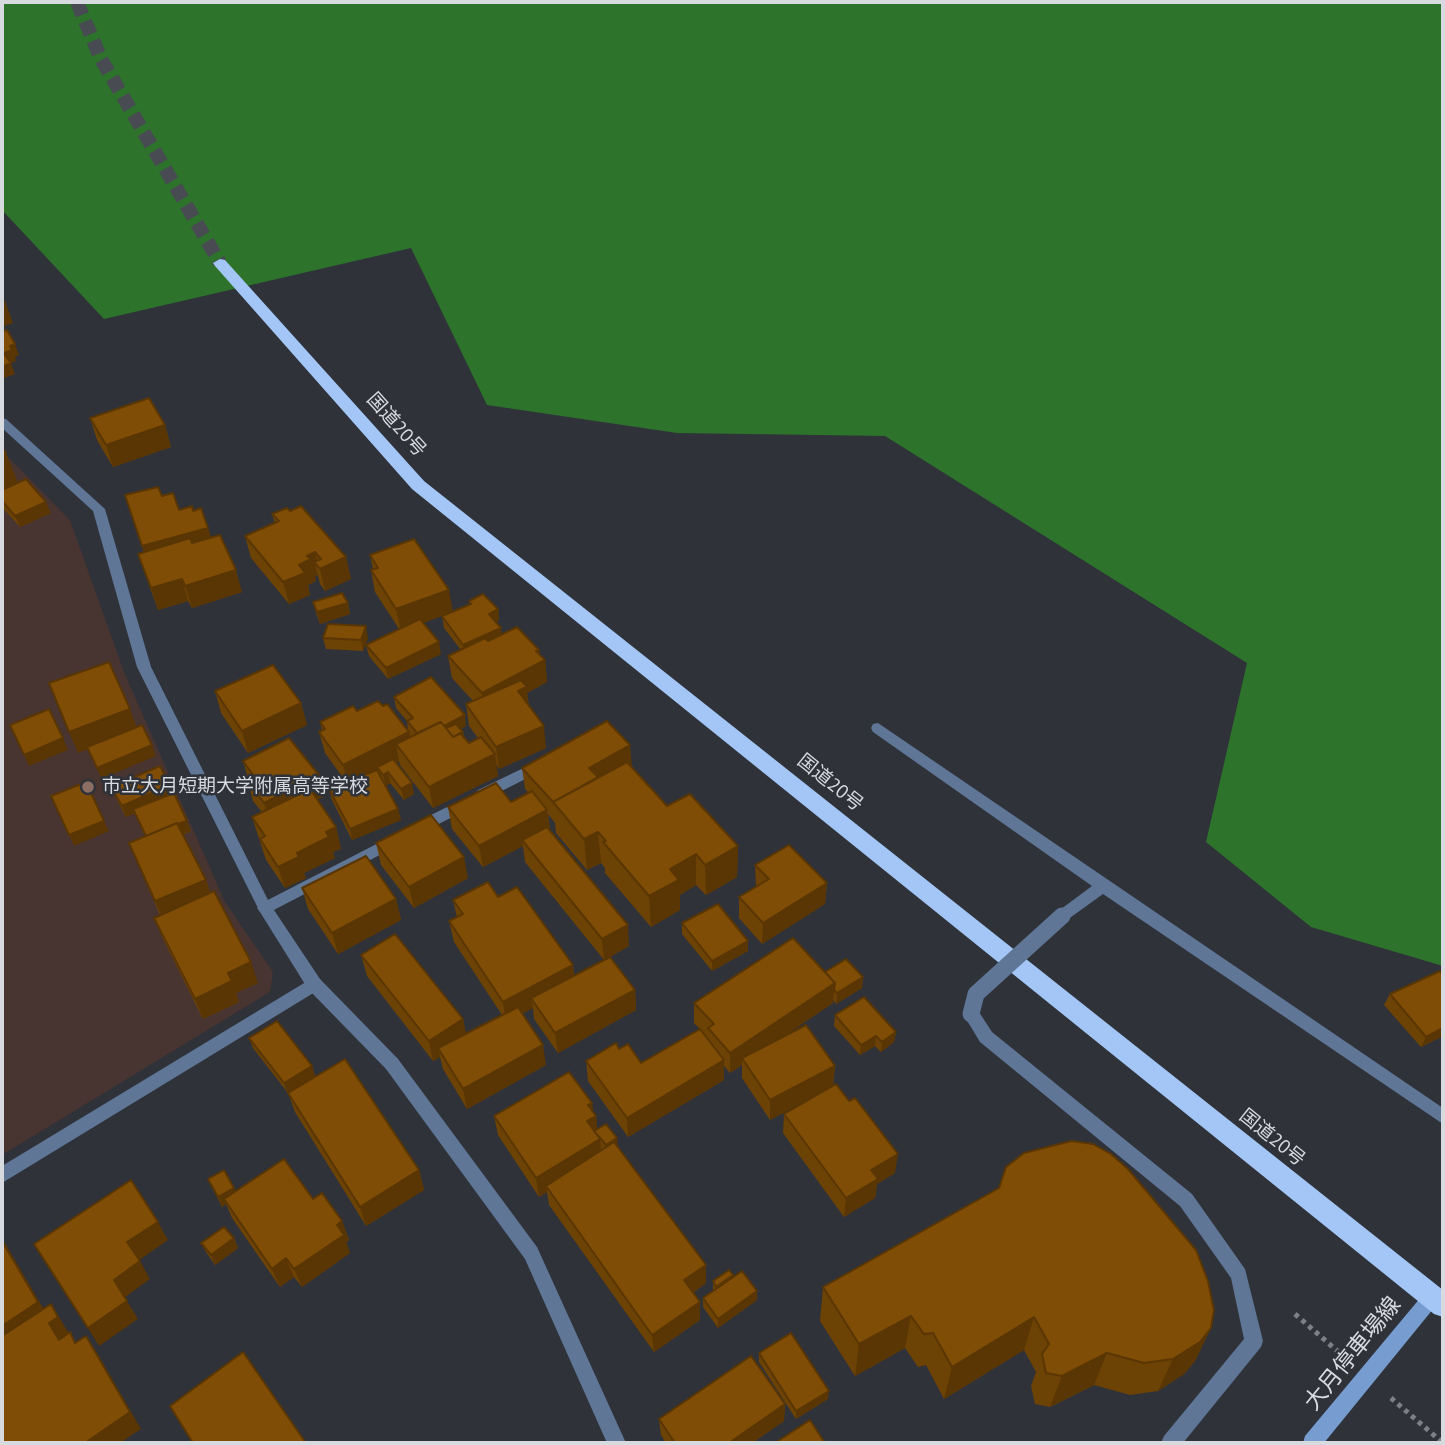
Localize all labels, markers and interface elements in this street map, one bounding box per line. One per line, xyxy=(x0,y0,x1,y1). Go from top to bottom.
street label: 国道20号 xyxy=(362,388,430,462)
street label: 国道20号 xyxy=(793,750,867,816)
place label: 市立大月短期大学附属高等学校 xyxy=(102,776,368,798)
marker: 市立大月短期大学附属高等学校 xyxy=(80,779,96,795)
street label: 国道20号 xyxy=(1235,1105,1309,1171)
street label: 大月停車場線 xyxy=(1299,1292,1407,1416)

